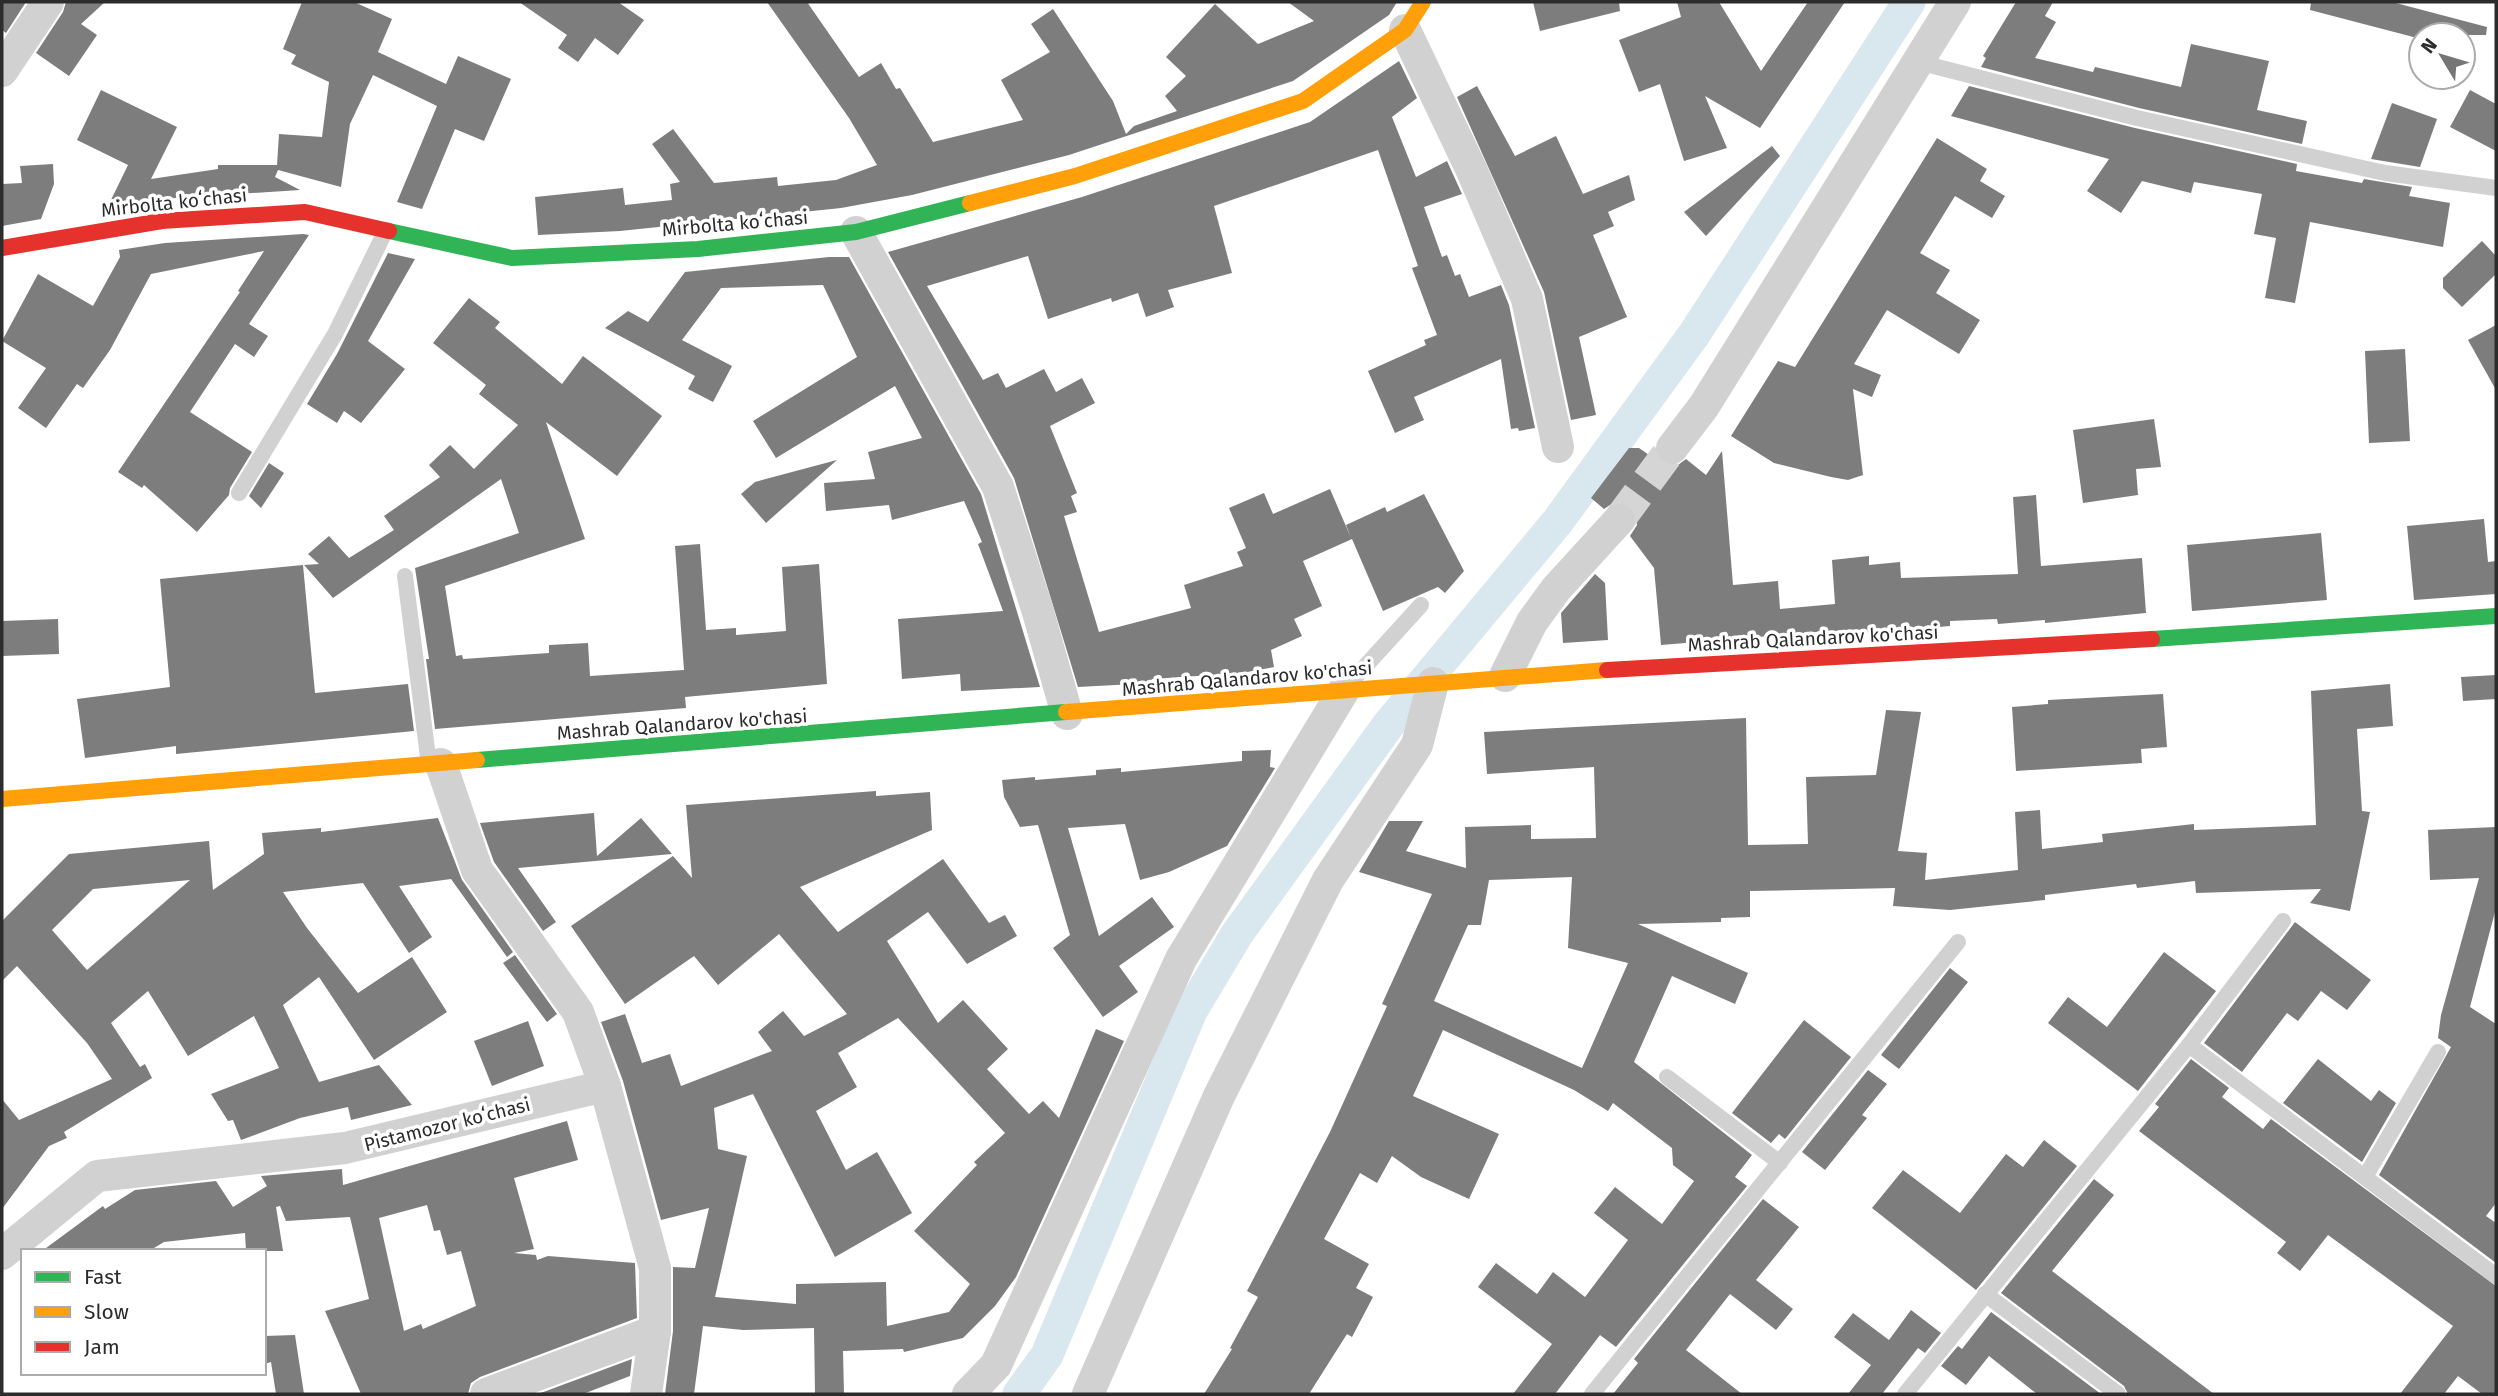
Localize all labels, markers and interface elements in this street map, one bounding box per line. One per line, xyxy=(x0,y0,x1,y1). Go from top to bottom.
north arrow xyxy=(2407,21,2477,91)
text: N xyxy=(2416,34,2442,58)
street label: Mirbolta koʻchasi xyxy=(100,183,248,222)
street label: Mirbolta koʻchasi xyxy=(661,206,809,241)
street label: Mashrab Qalandarov ko'chasi xyxy=(1687,620,1939,657)
street label: Mashrab Qalandarov ko'chasi xyxy=(1121,656,1373,701)
street label: Mashrab Qalandarov ko'chasi xyxy=(556,704,808,745)
street label: Pistamozor koʻchasi xyxy=(362,1093,533,1156)
legend xyxy=(21,1249,266,1375)
text: Fast xyxy=(84,1264,122,1290)
text: Slow xyxy=(84,1299,129,1325)
text: Jam xyxy=(84,1334,120,1360)

